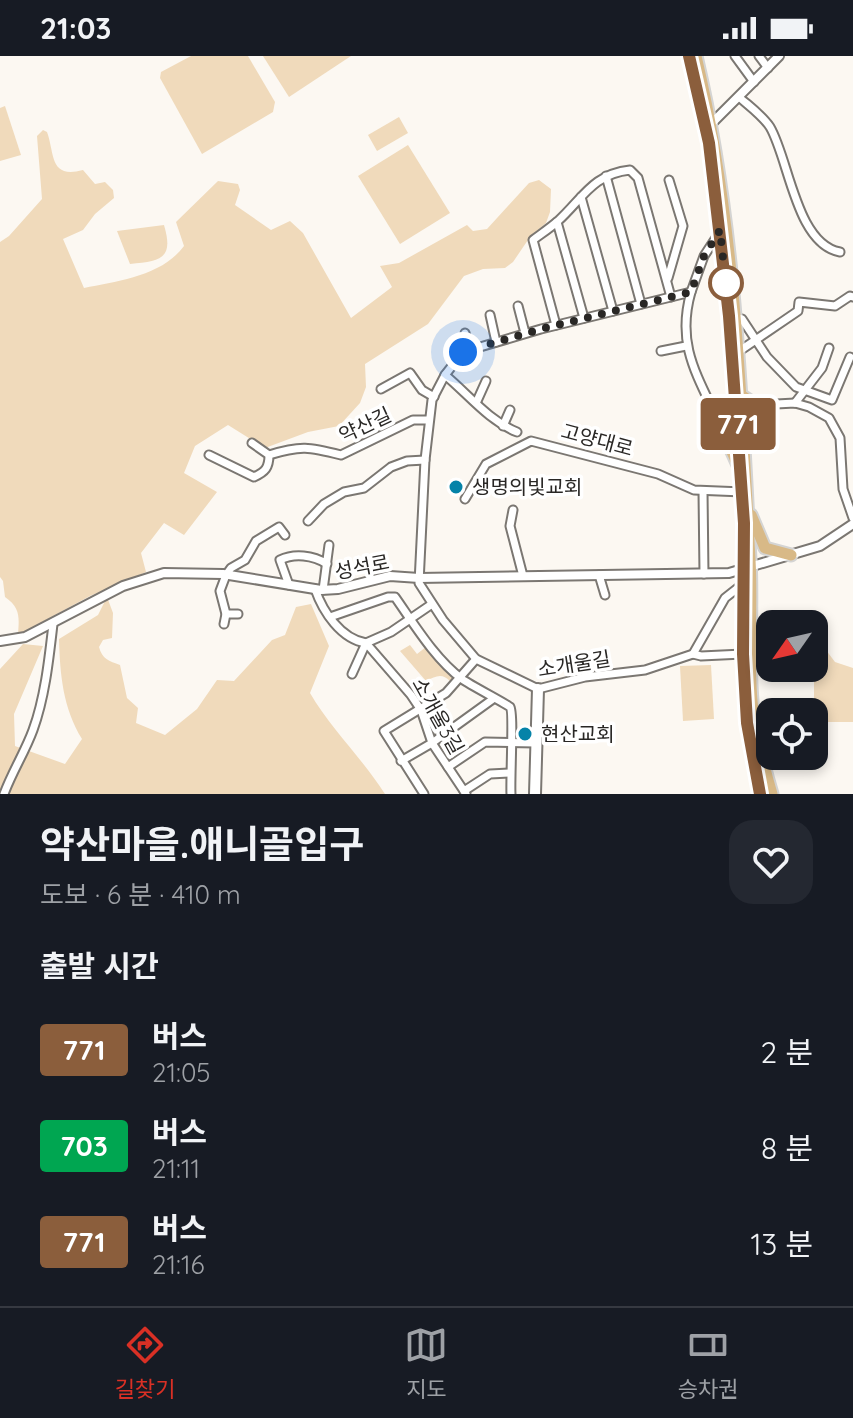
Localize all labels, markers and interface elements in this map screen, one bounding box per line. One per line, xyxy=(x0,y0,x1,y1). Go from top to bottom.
text: 21:03 xyxy=(40,9,111,47)
unlabelled marker xyxy=(709,266,743,300)
your location xyxy=(443,332,483,372)
line badge: 771 xyxy=(692,398,784,450)
street label: 약산길 xyxy=(334,402,395,448)
text: 771 xyxy=(717,406,759,441)
street label: 고양대로 xyxy=(558,418,636,461)
place label: 생명의빛교회 xyxy=(472,474,582,499)
marker: 생명의빛교회 xyxy=(447,478,465,496)
street label: 성석로 xyxy=(332,549,391,584)
north arrow xyxy=(756,610,828,682)
map controls xyxy=(756,610,828,770)
street label: 소개울길 xyxy=(536,645,612,682)
street label: 소개울3길 xyxy=(407,673,470,759)
button: locate xyxy=(756,698,828,770)
place label: 현산교회 xyxy=(541,721,615,746)
marker: 현산교회 xyxy=(516,725,534,743)
text: 약산마을.애니골입구 xyxy=(40,820,364,868)
button: heart xyxy=(729,820,813,904)
text: 도보 · 6 분 · 410 m xyxy=(40,878,241,911)
text: 출발 시간 xyxy=(40,947,159,985)
text: 버스 xyxy=(152,1017,207,1055)
text: 771 xyxy=(63,1032,105,1067)
text: 2 분 xyxy=(761,1033,813,1071)
text: 21:05 xyxy=(152,1056,211,1089)
text: 버스 xyxy=(152,1113,207,1151)
text: 703 xyxy=(60,1128,108,1163)
text: 8 분 xyxy=(761,1129,813,1167)
text: 21:11 xyxy=(152,1152,200,1185)
text: 버스 xyxy=(152,1209,207,1247)
text: 771 xyxy=(63,1224,105,1259)
text: 13 분 xyxy=(750,1225,813,1263)
text: 21:16 xyxy=(152,1248,205,1281)
tab: 길찾기 xyxy=(115,1323,175,1403)
tab: 지도 xyxy=(404,1323,448,1403)
tab: 승차권 xyxy=(678,1323,738,1403)

